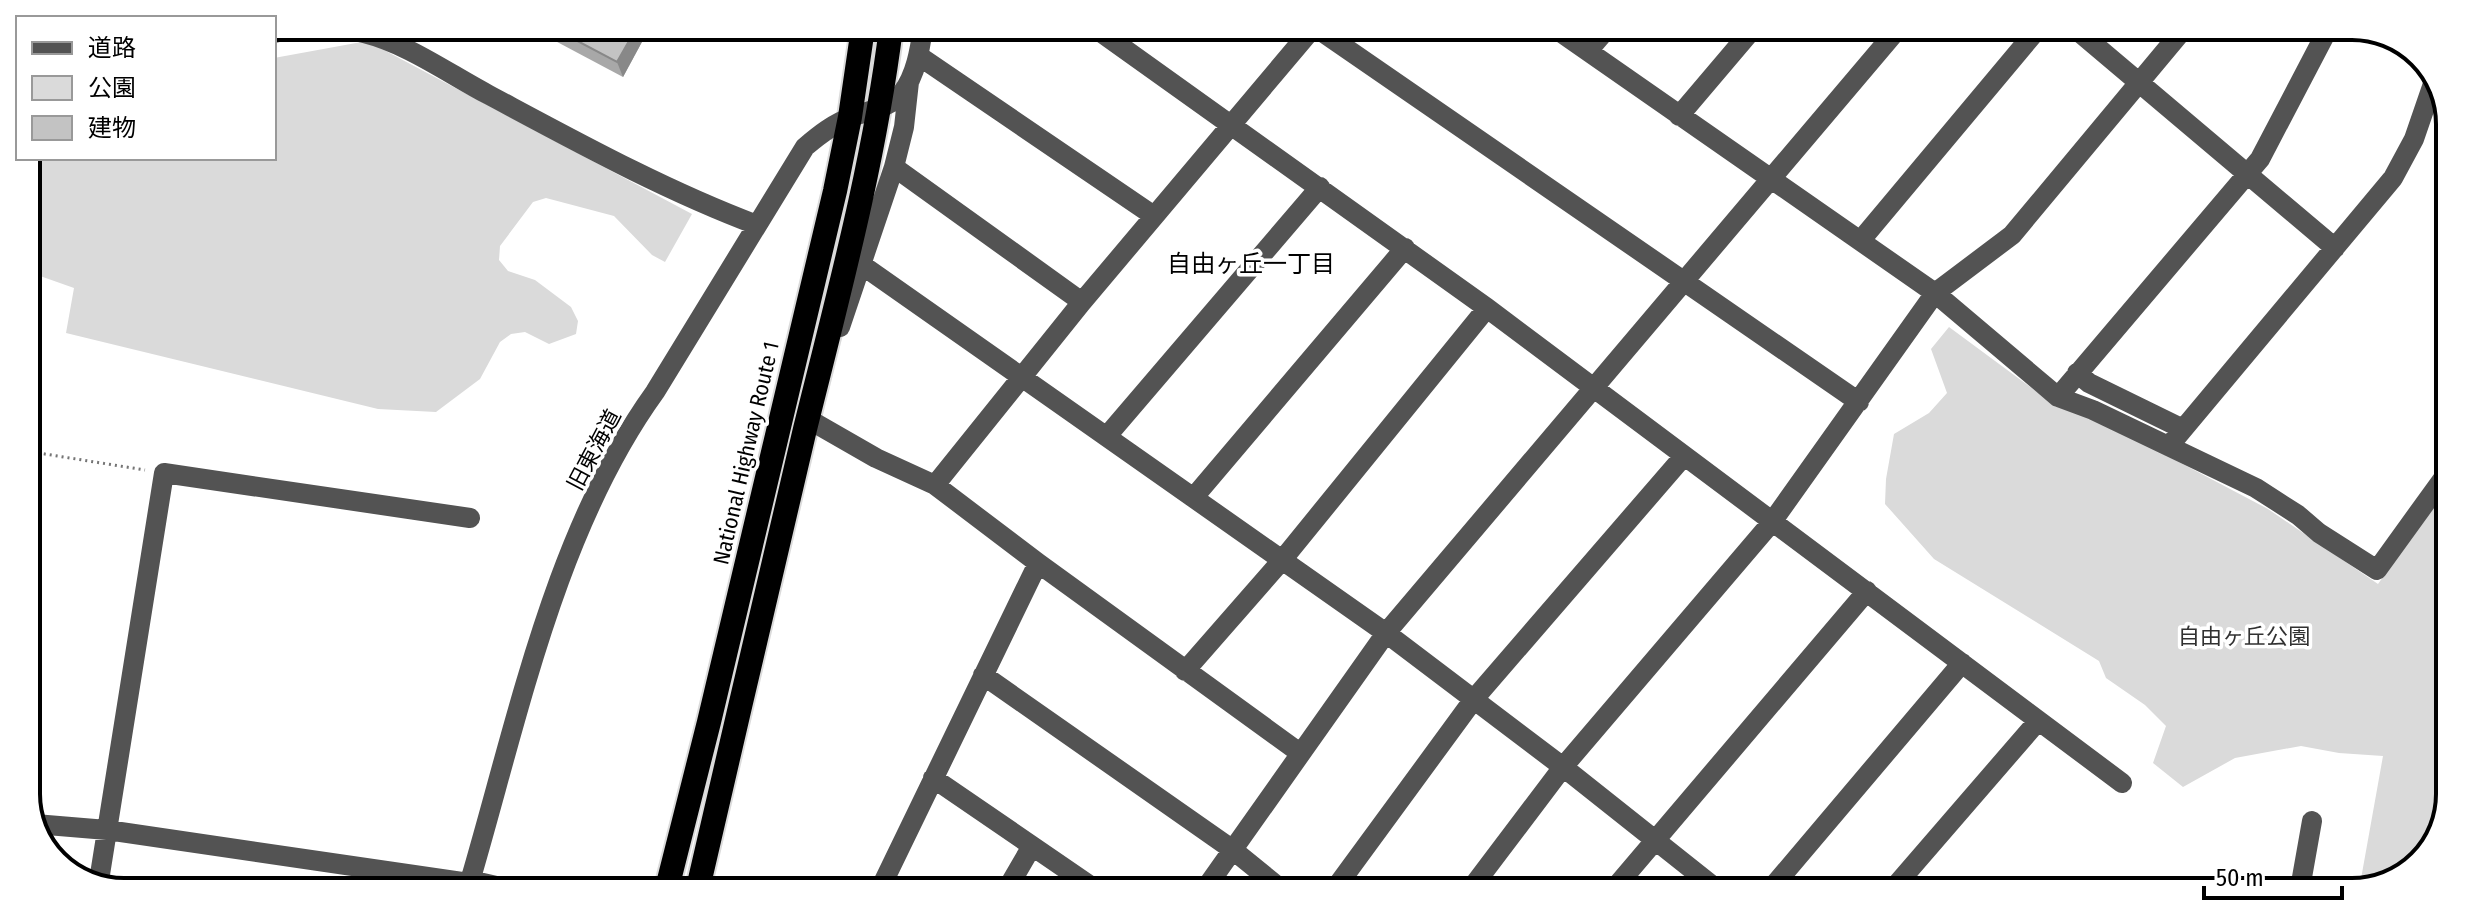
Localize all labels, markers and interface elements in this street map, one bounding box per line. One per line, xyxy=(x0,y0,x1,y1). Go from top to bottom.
legend xyxy=(16,16,276,160)
text: 道路 xyxy=(88,34,136,62)
text: 公園 xyxy=(88,74,136,102)
text: 建物 xyxy=(88,114,136,142)
district label: 自由ヶ丘一丁目 xyxy=(1167,250,1335,278)
street label: National Highway Route 1 xyxy=(707,339,785,567)
street label: 旧東海道 xyxy=(561,405,627,495)
park label: 自由ヶ丘公園 xyxy=(2178,623,2310,650)
scale bar xyxy=(2204,850,2342,900)
text: 50 m xyxy=(2216,864,2264,892)

